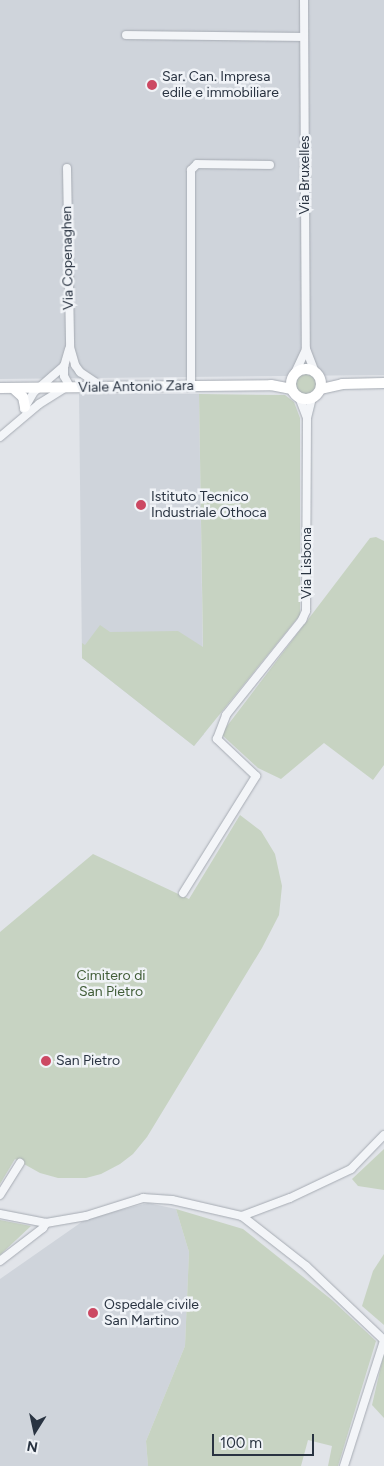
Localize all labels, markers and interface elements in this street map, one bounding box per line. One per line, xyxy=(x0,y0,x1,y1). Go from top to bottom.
place label: Sar. Can. Impresa edile e immobiliare xyxy=(162,69,279,102)
marker: Sar. Can. Impresa edile e immobiliare xyxy=(146,79,158,91)
street label: Via Bruxelles xyxy=(297,135,313,215)
street label: Via Copenaghen xyxy=(59,206,77,310)
street label: Viale Antonio Zara xyxy=(78,378,194,396)
place label: Istituto Tecnico Industriale Othoca xyxy=(151,489,267,522)
marker: Istituto Tecnico Industriale Othoca xyxy=(135,499,147,511)
street label: Via Lisbona xyxy=(299,527,315,599)
park label: Cimitero di San Pietro xyxy=(76,968,146,1000)
place label: San Pietro xyxy=(56,1053,120,1069)
marker: San Pietro xyxy=(40,1055,52,1067)
place label: Ospedale civile San Martino xyxy=(104,1297,199,1330)
marker: Ospedale civile San Martino xyxy=(86,1306,100,1320)
north arrow xyxy=(10,1406,60,1456)
scale bar xyxy=(214,1424,316,1456)
text: 100 m xyxy=(220,1434,262,1452)
text: N xyxy=(26,1437,39,1456)

